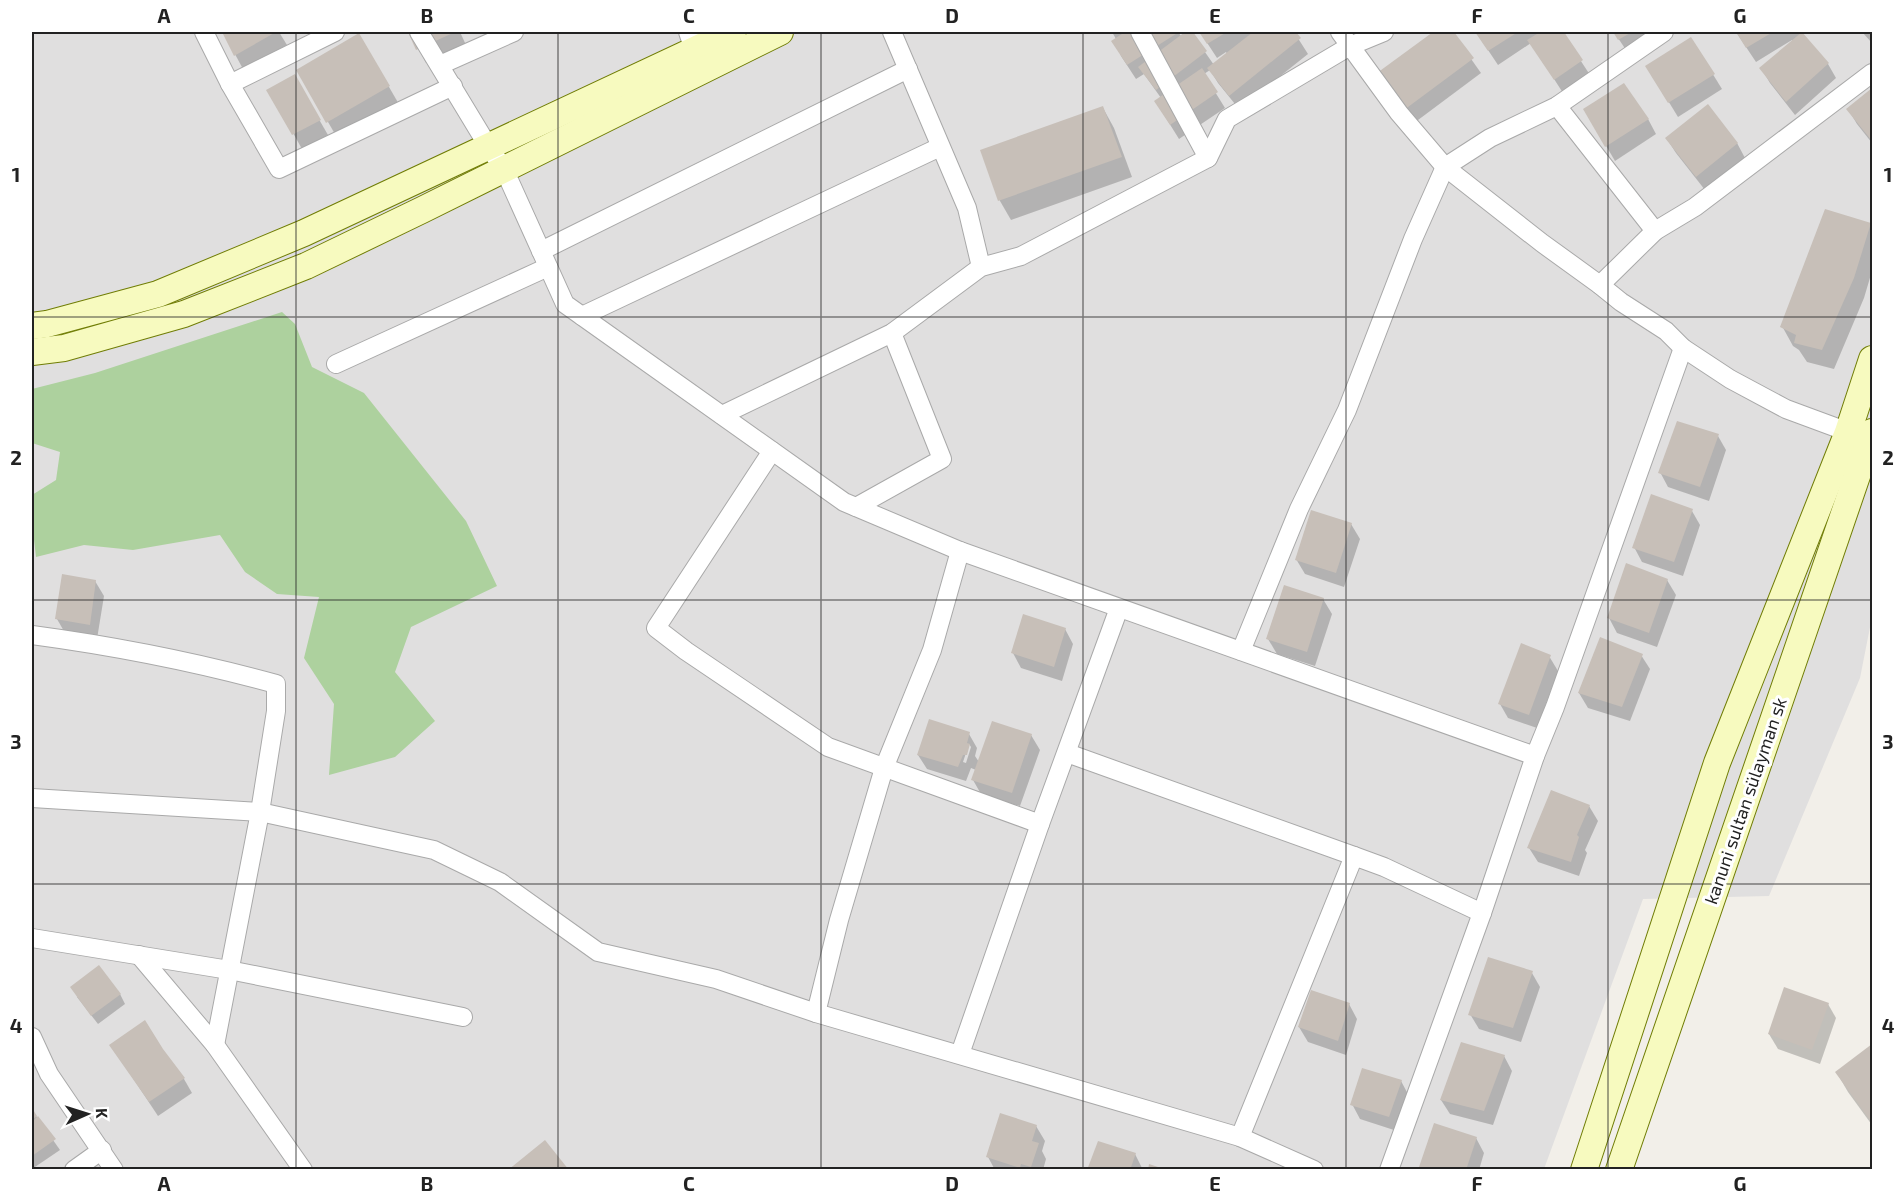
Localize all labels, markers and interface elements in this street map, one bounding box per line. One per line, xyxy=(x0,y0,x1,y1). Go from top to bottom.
text: A xyxy=(157,3,171,27)
text: B xyxy=(421,3,433,27)
text: C xyxy=(683,3,695,27)
text: D xyxy=(945,3,959,27)
text: E xyxy=(1209,3,1221,27)
text: F xyxy=(1471,3,1483,27)
text: G xyxy=(1734,3,1746,27)
text: 1 xyxy=(12,162,20,186)
text: 1 xyxy=(1884,162,1892,186)
text: 2 xyxy=(10,445,22,469)
text: 2 xyxy=(1882,445,1894,469)
street label: kanuni sultan sülayman sk xyxy=(1699,694,1791,907)
text: 3 xyxy=(10,729,22,753)
text: 3 xyxy=(1882,729,1894,753)
text: 4 xyxy=(10,1013,23,1037)
text: 4 xyxy=(1882,1013,1895,1037)
north arrow xyxy=(57,1084,117,1144)
text: K xyxy=(93,1108,112,1120)
text: A xyxy=(157,1171,171,1195)
text: B xyxy=(421,1171,433,1195)
text: C xyxy=(683,1171,695,1195)
text: D xyxy=(945,1171,959,1195)
text: E xyxy=(1209,1171,1221,1195)
text: F xyxy=(1471,1171,1483,1195)
text: G xyxy=(1734,1171,1746,1195)

